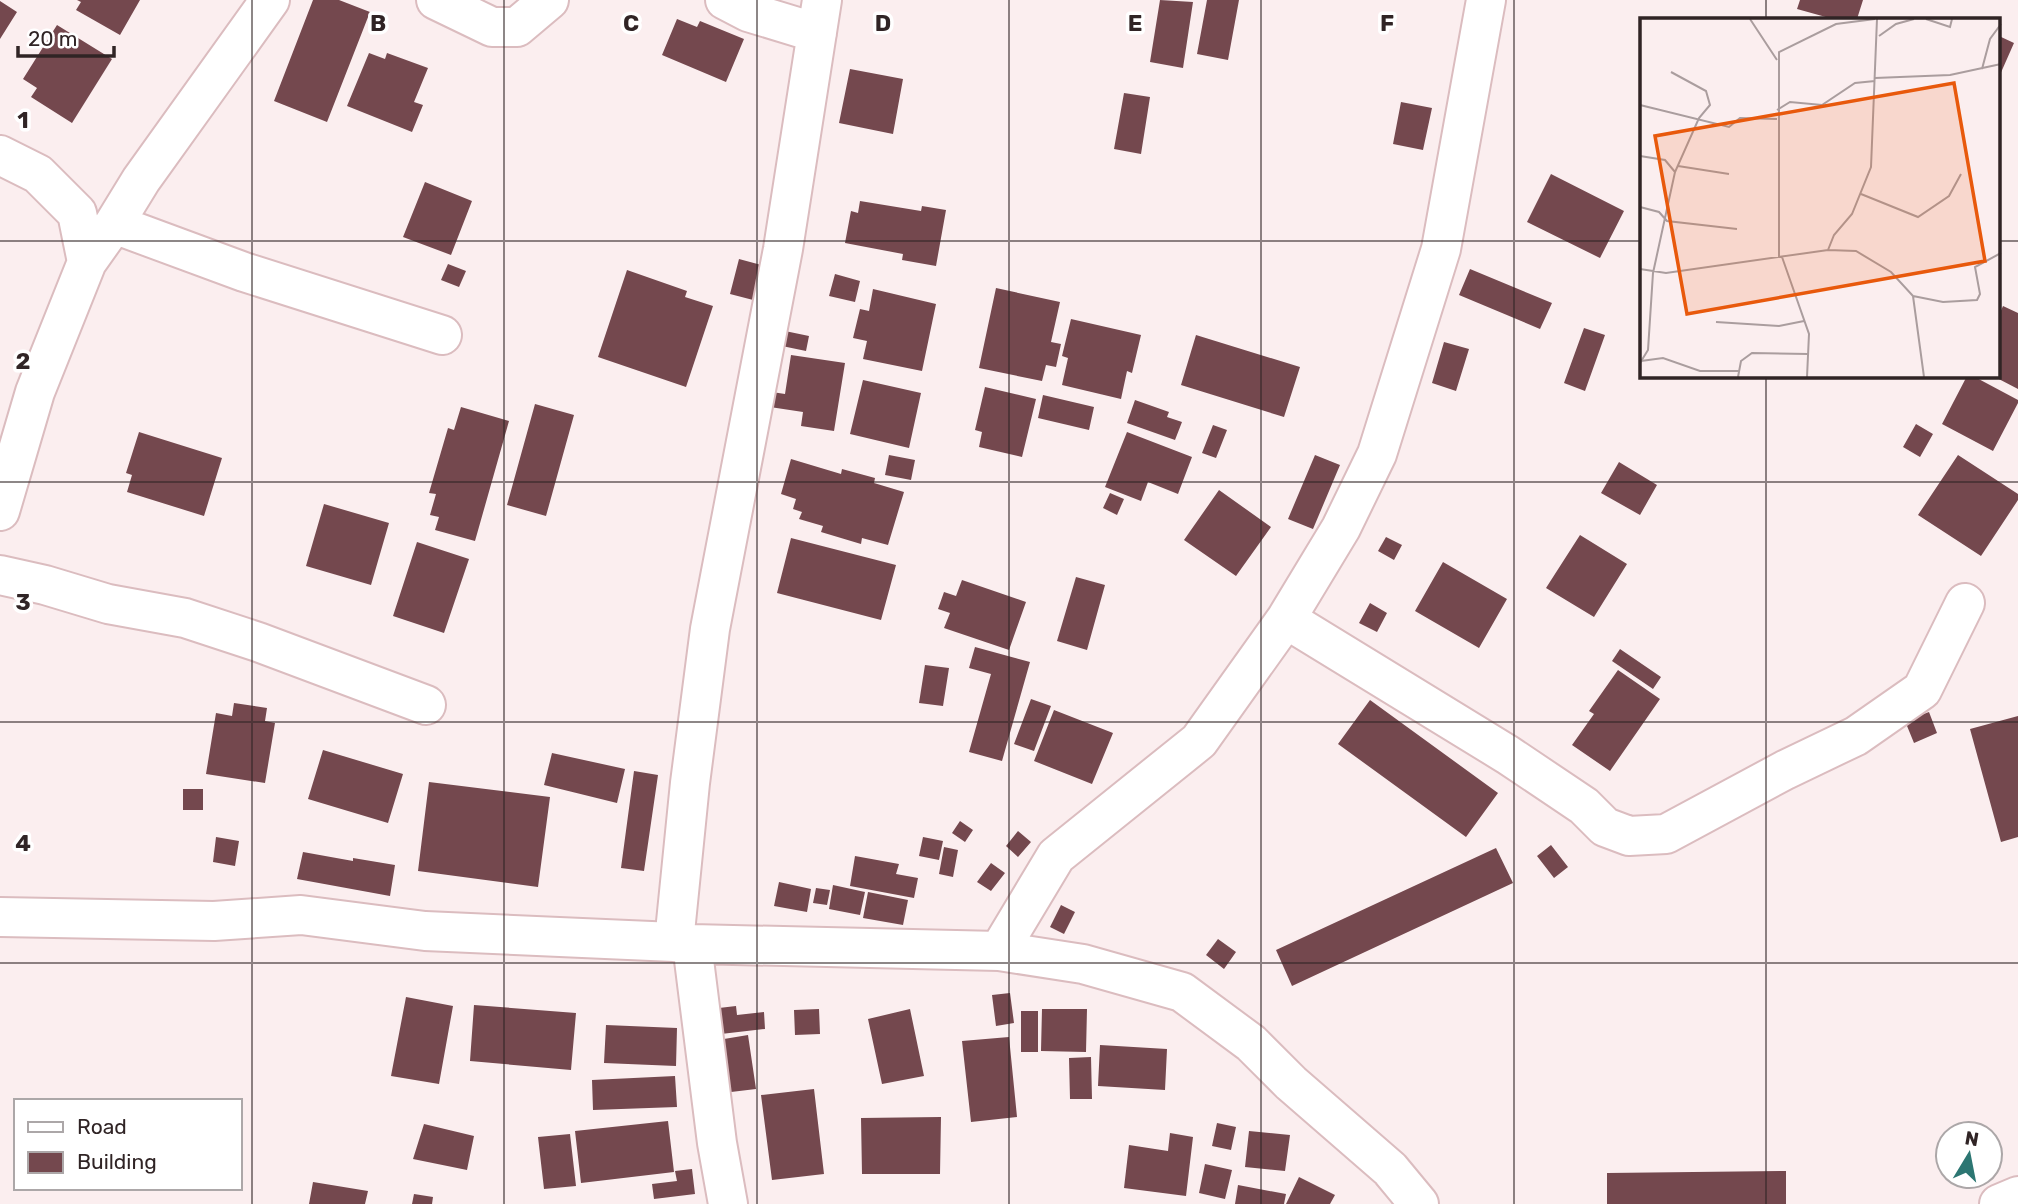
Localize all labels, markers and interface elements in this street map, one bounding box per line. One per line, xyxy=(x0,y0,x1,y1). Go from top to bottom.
text: B xyxy=(370,9,386,37)
text: C xyxy=(623,9,639,37)
text: D xyxy=(875,9,891,37)
text: E xyxy=(1128,9,1142,37)
text: F xyxy=(1380,9,1394,37)
scale bar xyxy=(18,14,114,58)
inset map xyxy=(1640,18,2000,378)
text: 20 m xyxy=(28,26,77,51)
text: 1 xyxy=(17,106,29,134)
text: 2 xyxy=(16,347,30,375)
text: 3 xyxy=(15,588,31,616)
text: 4 xyxy=(15,829,31,857)
legend xyxy=(14,1099,242,1190)
text: Road xyxy=(77,1114,127,1139)
north arrow xyxy=(1934,1120,2004,1190)
text: N xyxy=(1963,1126,1981,1151)
text: Building xyxy=(77,1149,157,1174)

